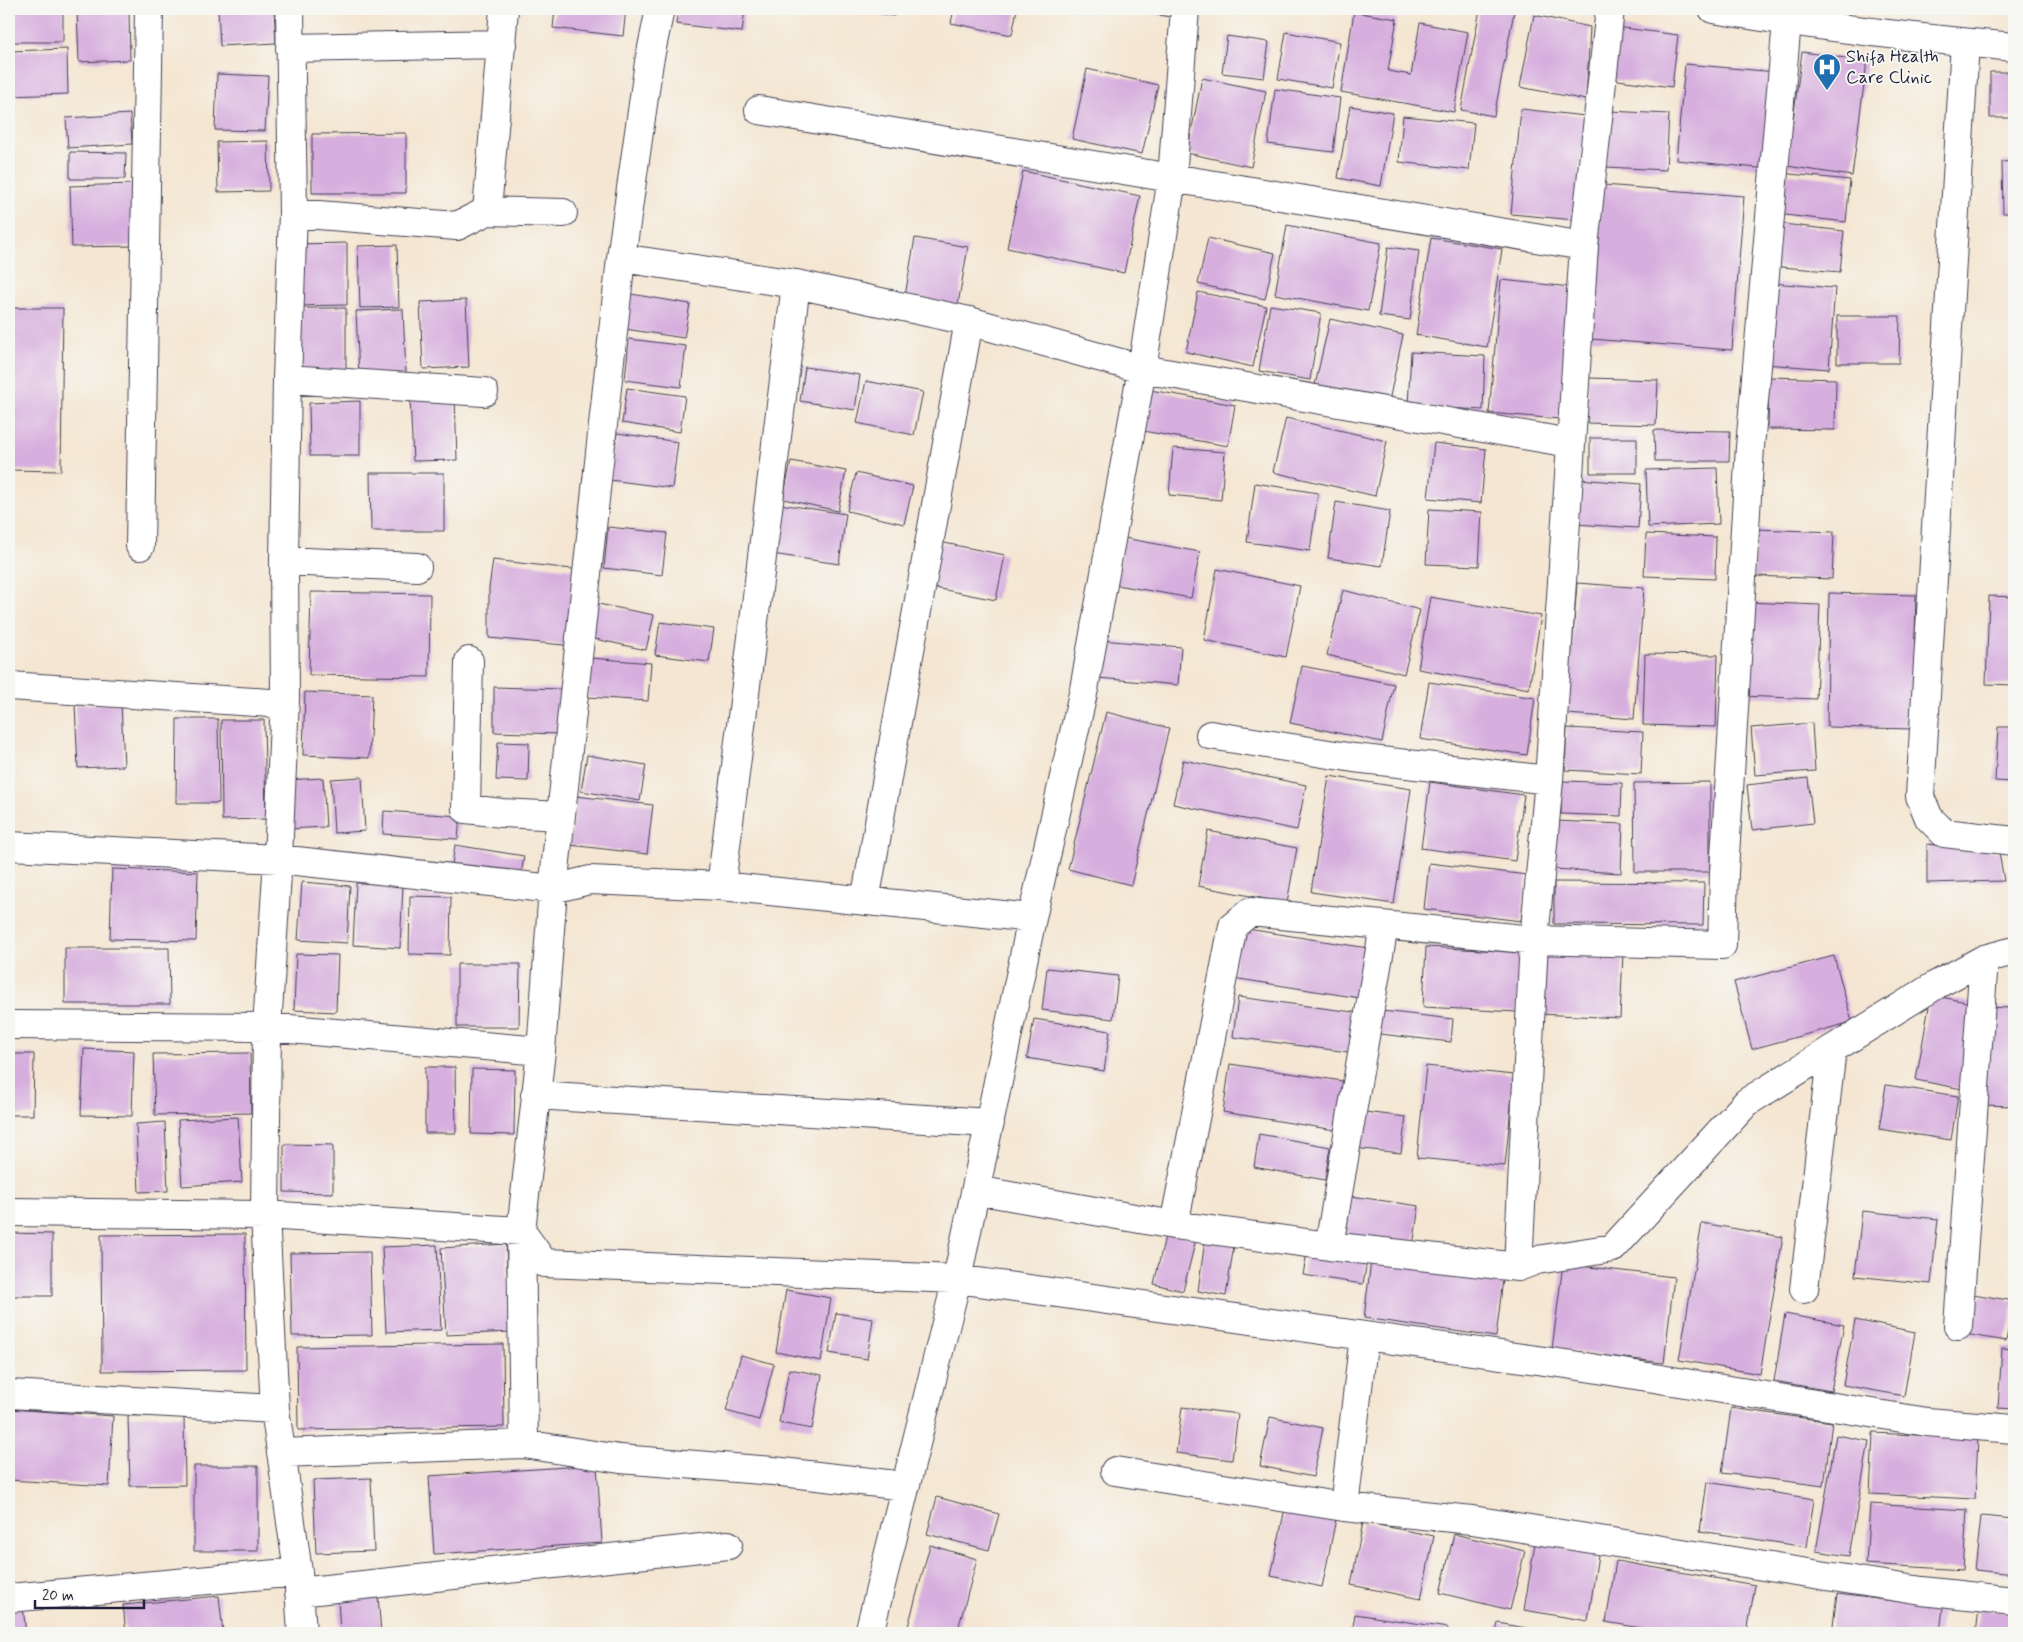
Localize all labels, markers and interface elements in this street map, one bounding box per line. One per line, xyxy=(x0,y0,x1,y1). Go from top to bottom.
place label: Shifa Health Care Clinic xyxy=(1846,45,1939,90)
hospital icon: Shifa Health Care Clinic xyxy=(1812,52,1842,91)
scale bar xyxy=(35,1577,144,1609)
text: 20 m xyxy=(42,1586,74,1606)

